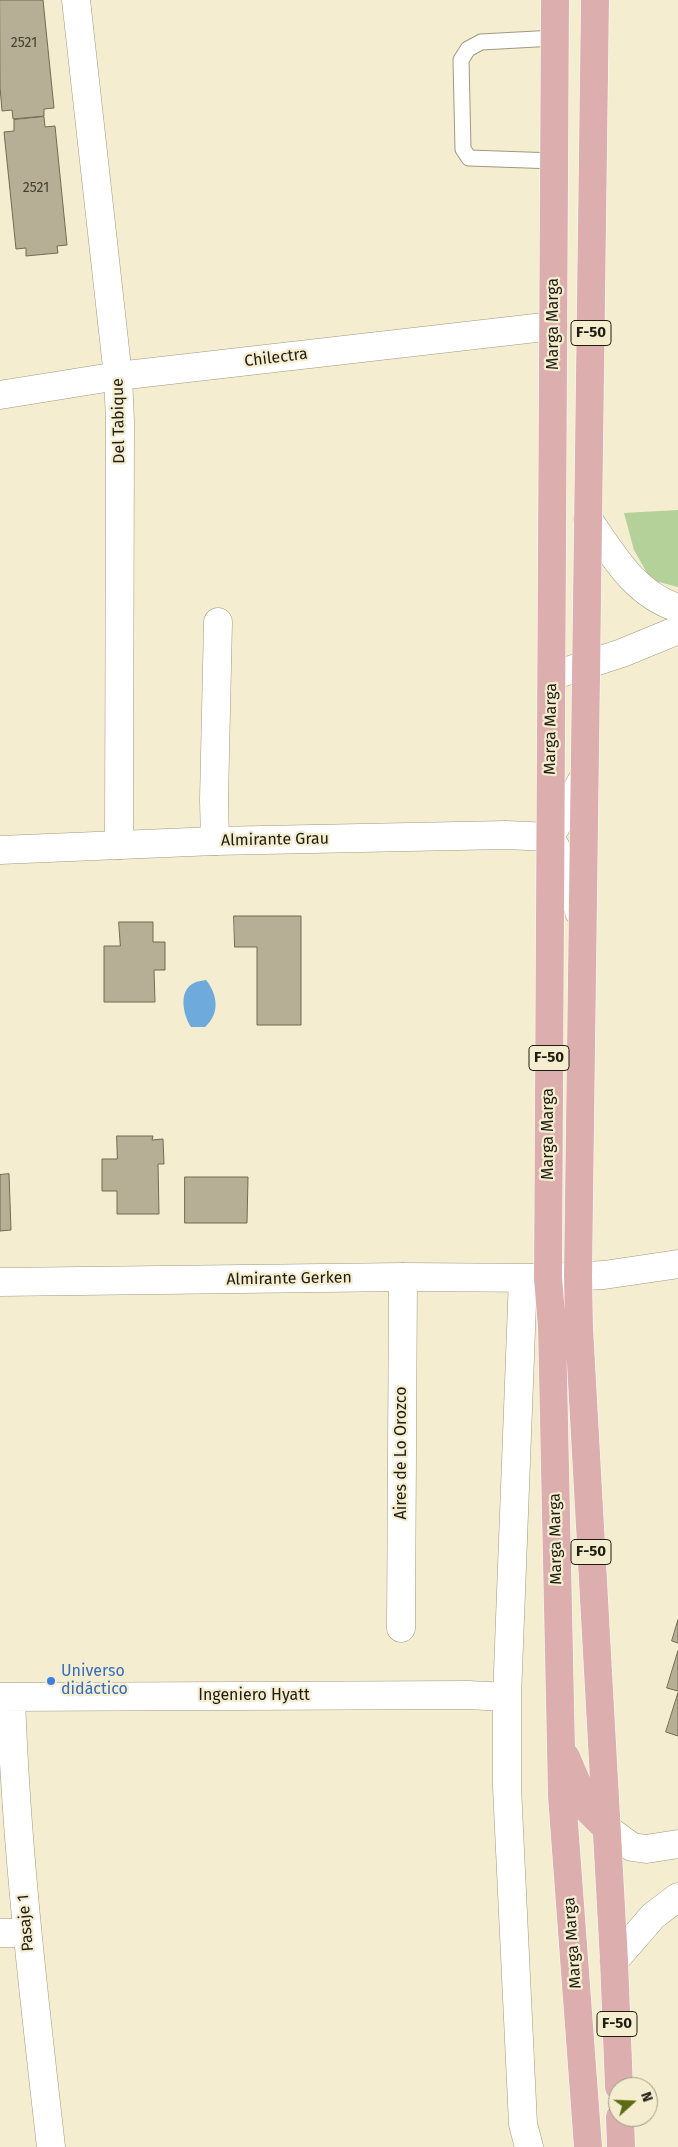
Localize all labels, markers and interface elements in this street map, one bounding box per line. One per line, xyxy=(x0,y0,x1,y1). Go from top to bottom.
house number: 2521 xyxy=(11,35,37,51)
house number: 2521 xyxy=(23,180,49,196)
street label: Marga Marga xyxy=(544,278,564,370)
road number: F-50 xyxy=(571,320,611,346)
street label: Chilectra xyxy=(243,345,309,371)
street label: Del Tabique xyxy=(109,378,129,464)
street label: Marga Marga xyxy=(541,683,561,775)
street label: Almirante Grau xyxy=(221,829,329,851)
road number: F-50 xyxy=(529,1046,569,1070)
street label: Marga Marga xyxy=(539,1088,559,1180)
street label: Almirante Gerken xyxy=(226,1268,352,1290)
street label: Aires de Lo Orozco xyxy=(392,1386,412,1520)
street label: Marga Marga xyxy=(546,1493,566,1585)
road number: F-50 xyxy=(571,1540,611,1564)
place label: Universo didáctico xyxy=(61,1662,128,1700)
marker: Universo didáctico xyxy=(45,1675,57,1687)
street label: Ingeniero Hyatt xyxy=(198,1686,310,1706)
street label: Pasaje 1 xyxy=(14,1894,38,1952)
street label: Marga Marga xyxy=(560,1897,586,1989)
road number: F-50 xyxy=(597,2012,637,2036)
north arrow xyxy=(608,2077,658,2127)
text: N xyxy=(637,2090,656,2104)

